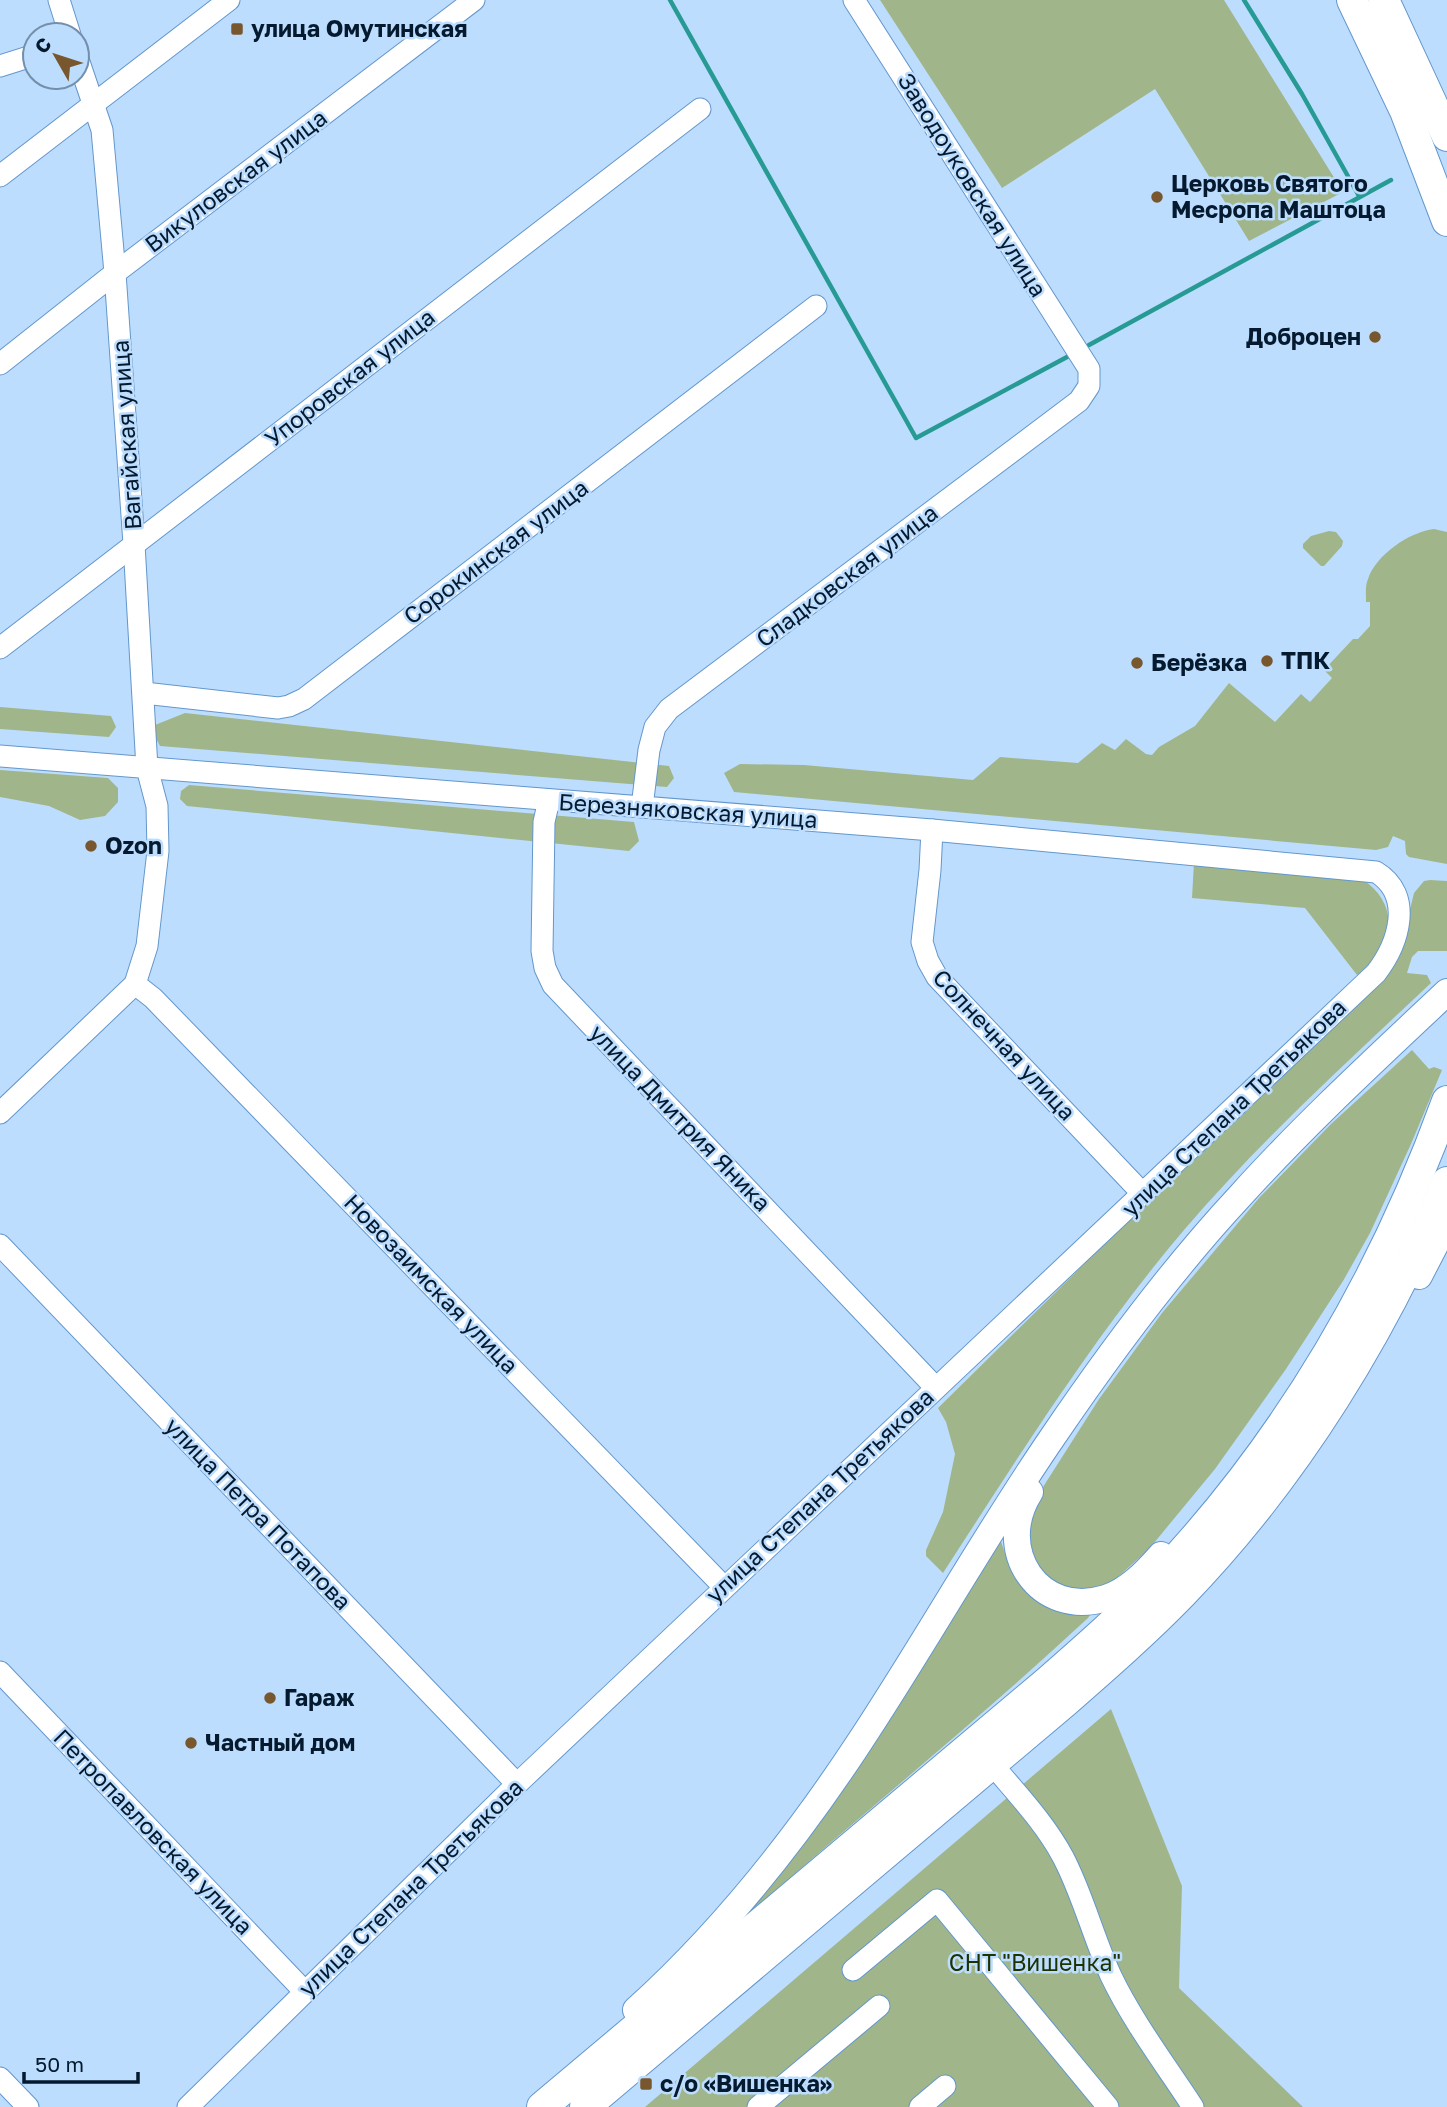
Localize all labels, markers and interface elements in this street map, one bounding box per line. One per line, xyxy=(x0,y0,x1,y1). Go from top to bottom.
place label: улица Омутинская xyxy=(251,14,467,42)
north arrow xyxy=(21,21,91,91)
marker: улица Омутинская xyxy=(229,21,245,37)
text: С xyxy=(29,33,56,57)
street label: Заводоуковская улица xyxy=(892,67,1053,302)
street label: Викуловская улица xyxy=(139,103,332,258)
place label: Церковь Святого Месропа Маштоца xyxy=(1171,169,1386,223)
marker: Церковь Святого Месропа Маштоца xyxy=(1149,189,1165,205)
street label: Упоровская улица xyxy=(259,302,440,452)
place label: Доброцен xyxy=(1246,322,1361,350)
marker: Доброцен xyxy=(1367,329,1383,345)
street label: Вагайская улица xyxy=(105,339,147,531)
street label: Сорокинская улица xyxy=(398,473,593,630)
street label: Сладковская улица xyxy=(750,498,943,652)
place label: ТПК xyxy=(1281,646,1330,674)
place label: Берёзка xyxy=(1151,648,1247,676)
marker: ТПК xyxy=(1259,653,1275,669)
marker: Берёзка xyxy=(1129,655,1145,671)
street label: Березняковская улица xyxy=(558,787,819,833)
place label: Ozon xyxy=(105,831,162,859)
marker: Ozon xyxy=(83,838,99,854)
street label: Солнечная улица xyxy=(928,963,1082,1126)
street label: улица Степана Третьякова xyxy=(1115,993,1351,1222)
street label: улица Дмитрия Яника xyxy=(584,1018,777,1216)
street label: Новозаимская улица xyxy=(339,1188,525,1379)
street label: улица Степана Третьякова xyxy=(700,1382,939,1608)
street label: улица Петра Потапова xyxy=(160,1412,358,1615)
place label: Гараж xyxy=(284,1683,355,1711)
marker: Гараж xyxy=(262,1690,278,1706)
street label: Петропавловская улица xyxy=(48,1723,259,1940)
place label: Частный дом xyxy=(205,1728,355,1756)
marker: Частный дом xyxy=(183,1735,199,1751)
street label: улица Степана Третьякова xyxy=(292,1773,528,2002)
park label: СНТ "Вишенка" xyxy=(949,1948,1121,1976)
scale bar xyxy=(24,2040,138,2084)
text: 50 m xyxy=(35,2051,84,2077)
place label: с/о «Вишенка» xyxy=(660,2069,832,2097)
marker: с/о «Вишенка» xyxy=(638,2076,654,2092)

